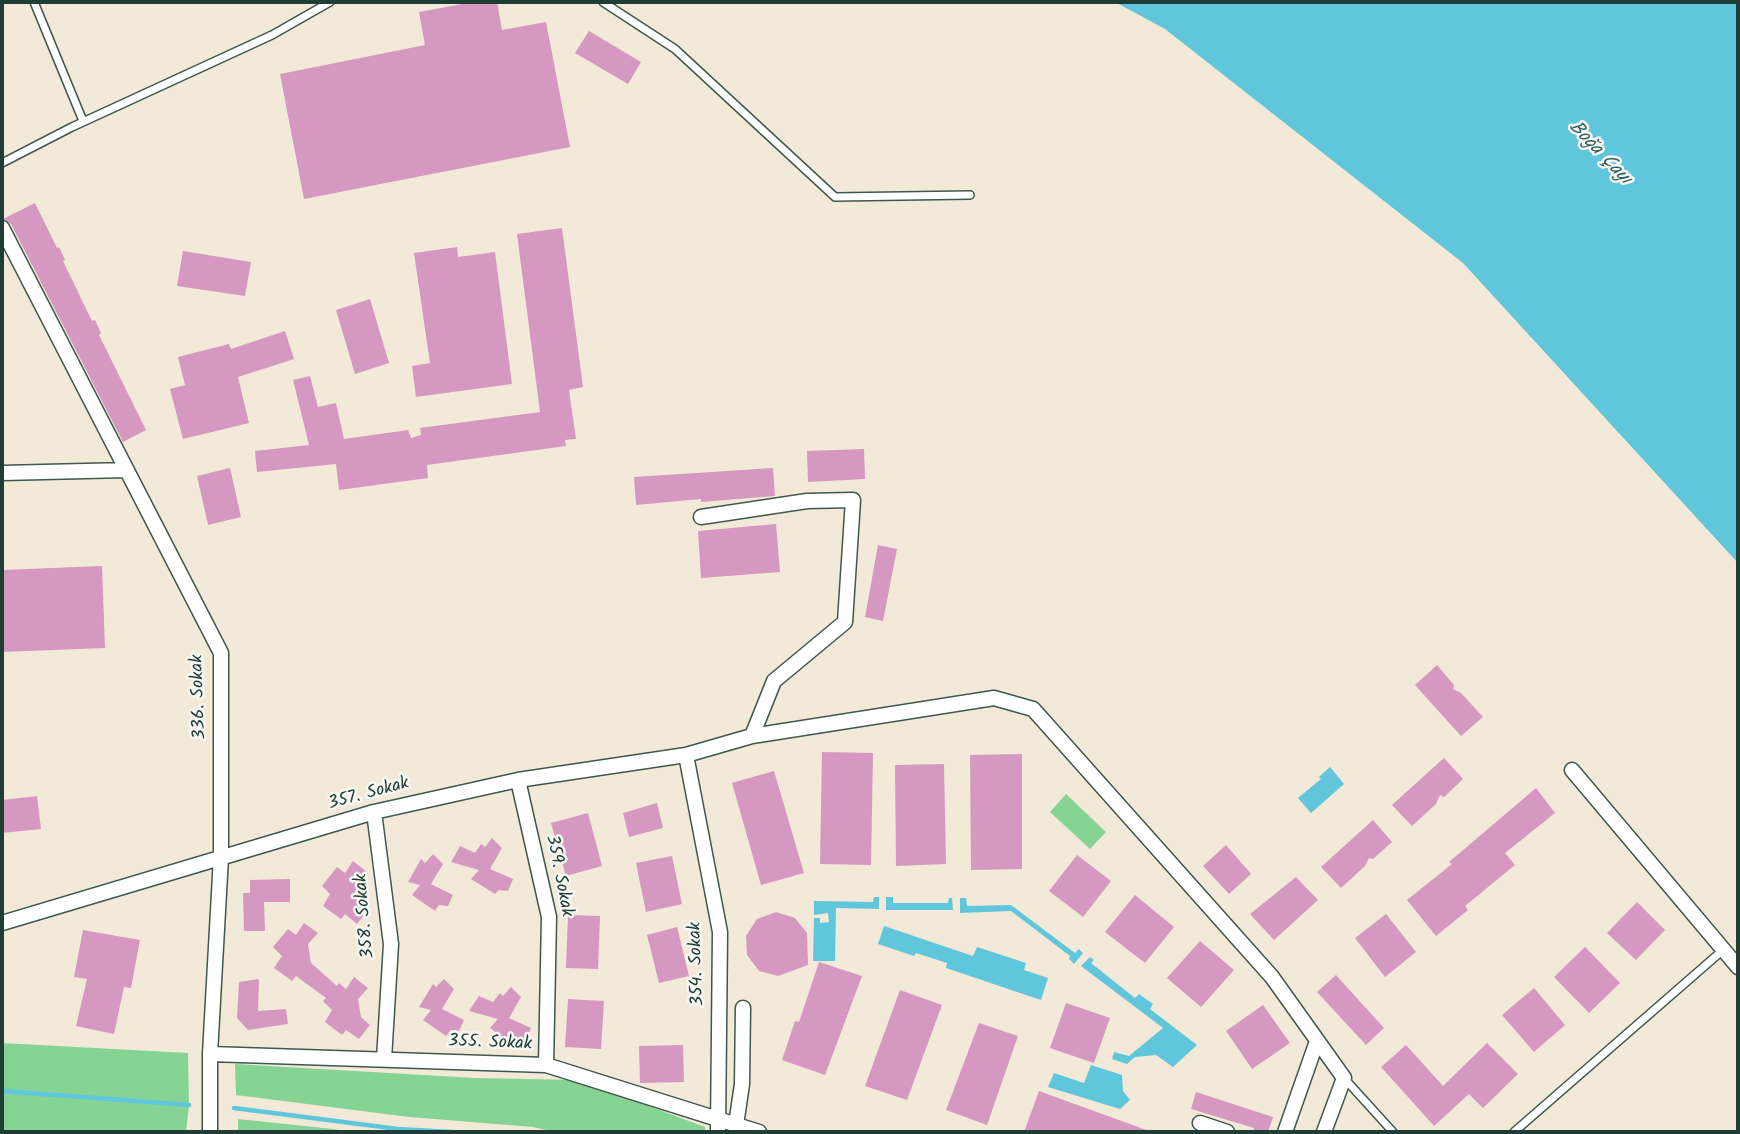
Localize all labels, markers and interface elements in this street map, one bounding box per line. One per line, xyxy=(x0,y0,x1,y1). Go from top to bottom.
water label: Boğa Çayı xyxy=(1563,117,1635,191)
street label: 336. Sokak xyxy=(188,654,212,740)
street label: 357. Sokak xyxy=(326,774,412,816)
street label: 359. Sokak xyxy=(539,833,577,919)
street label: 358. Sokak xyxy=(352,873,380,959)
street label: 354. Sokak xyxy=(686,921,710,1007)
street label: 355. Sokak xyxy=(448,1032,532,1056)

